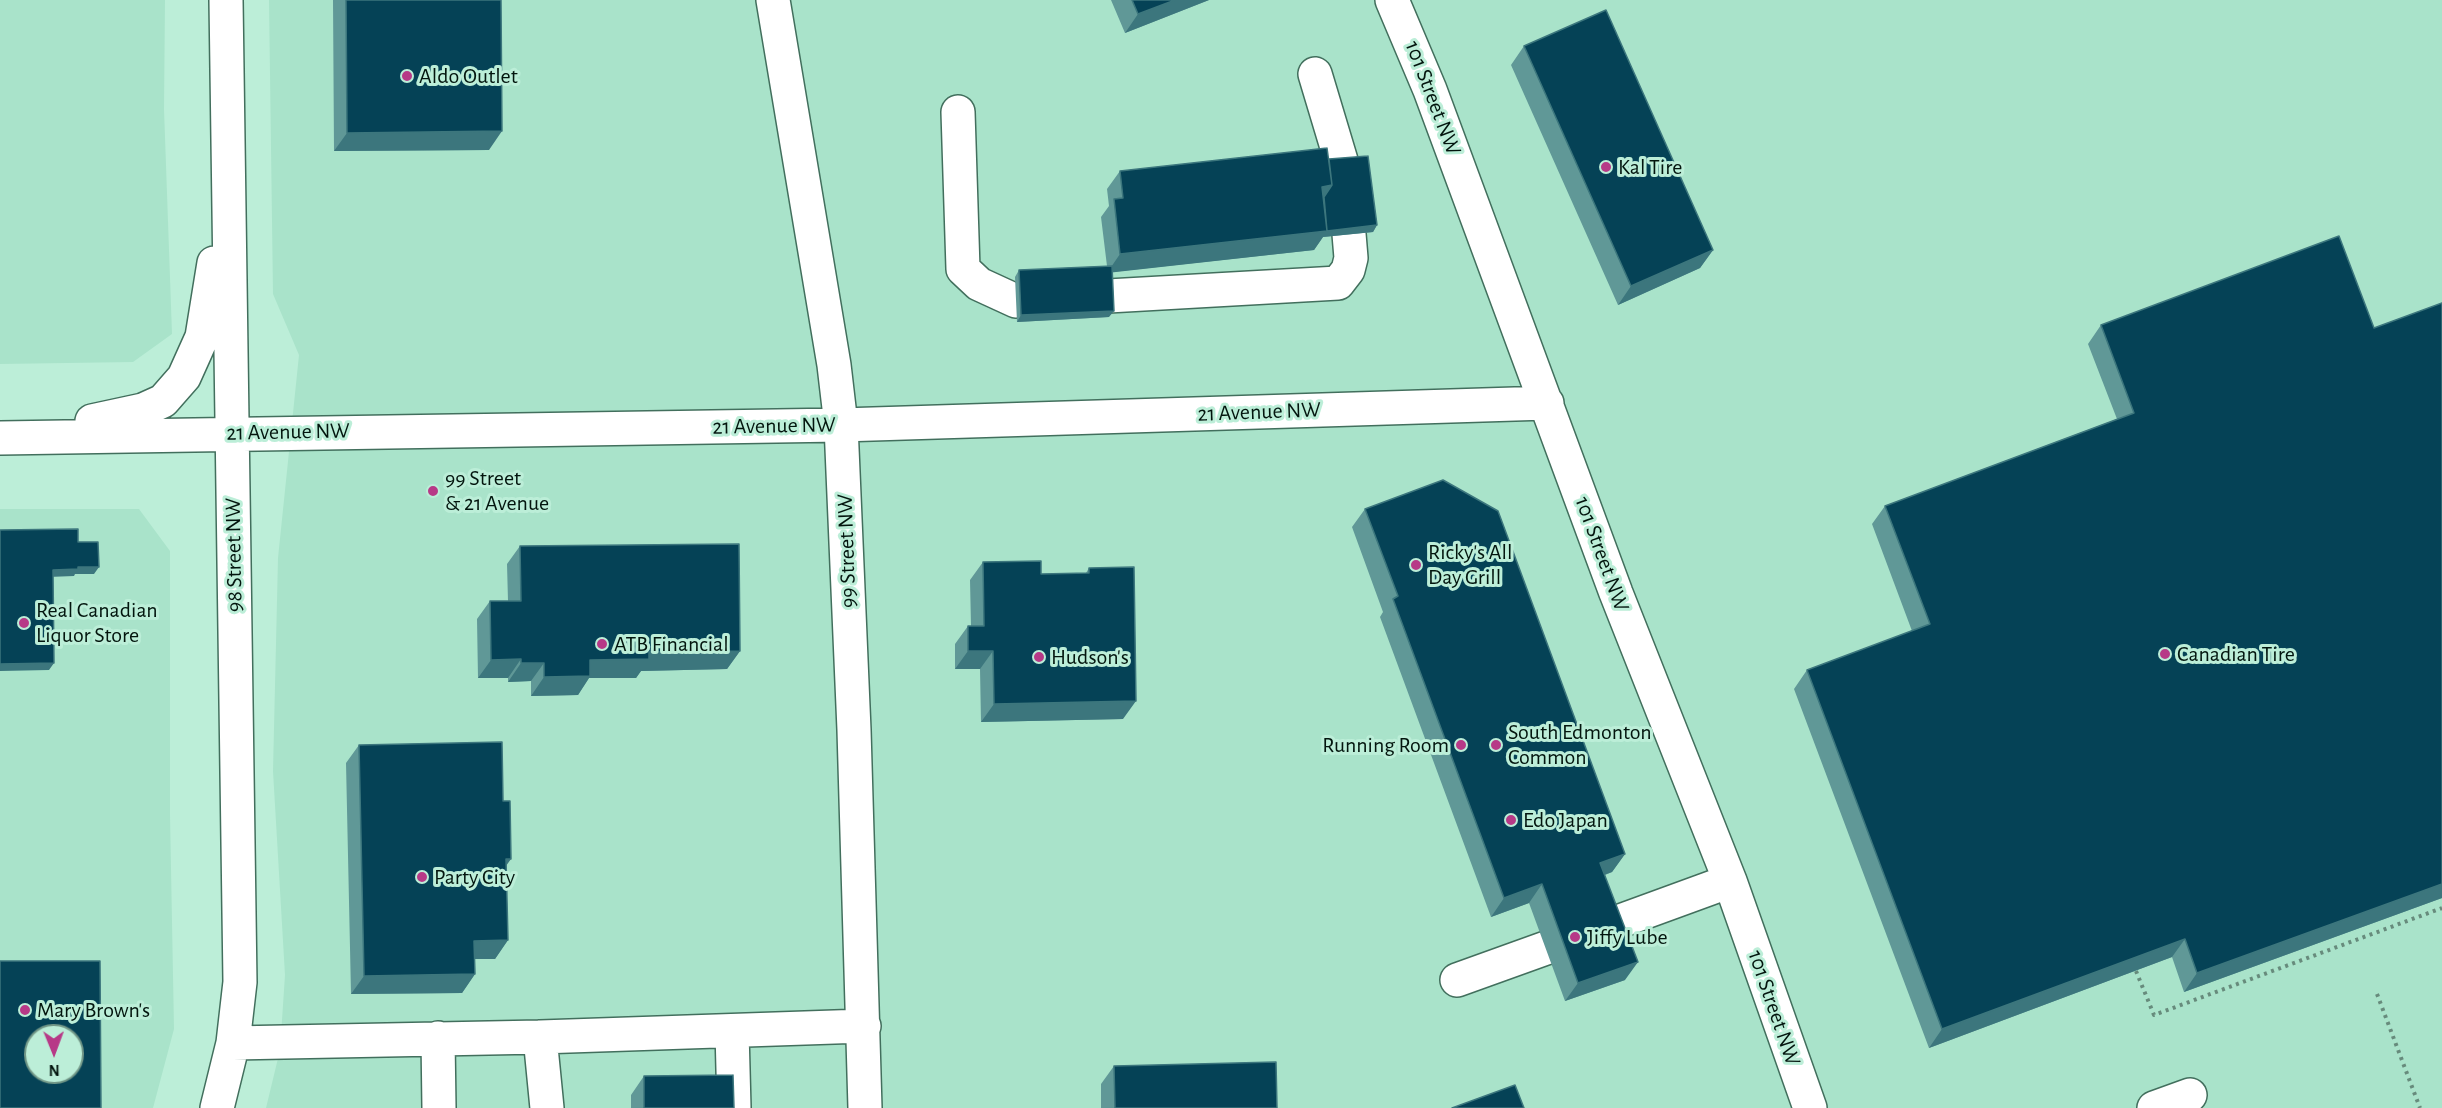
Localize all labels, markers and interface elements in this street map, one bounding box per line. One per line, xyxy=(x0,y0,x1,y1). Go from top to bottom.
street label: 101 Street NW xyxy=(1399,37,1467,159)
place label: Aldo Outlet xyxy=(419,63,518,89)
marker: Aldo Outlet xyxy=(400,69,414,83)
place label: Kal Tire xyxy=(1618,154,1682,180)
marker: Kal Tire xyxy=(1599,160,1613,174)
street label: 21 Avenue NW xyxy=(1197,397,1321,427)
street label: 21 Avenue NW xyxy=(712,412,836,440)
street label: 21 Avenue NW xyxy=(226,418,350,446)
place label: 99 Street & 21 Avenue xyxy=(445,465,549,516)
marker: 99 Street & 21 Avenue xyxy=(426,484,440,498)
street label: 101 Street NW xyxy=(1569,493,1635,615)
street label: 99 Street NW xyxy=(832,494,862,608)
street label: 98 Street NW xyxy=(220,498,248,612)
place label: Ricky's All Day Grill xyxy=(1428,539,1512,590)
marker: Ricky's All Day Grill xyxy=(1409,558,1423,572)
place label: Real Canadian Liquor Store xyxy=(36,597,158,648)
marker: Real Canadian Liquor Store xyxy=(17,616,31,630)
place label: ATB Financial xyxy=(614,631,729,657)
marker: ATB Financial xyxy=(595,637,609,651)
place label: Canadian Tire xyxy=(2177,641,2295,667)
place label: Hudson's xyxy=(1051,644,1129,670)
marker: Canadian Tire xyxy=(2158,647,2172,661)
marker: Hudson's xyxy=(1032,650,1046,664)
place label: South Edmonton Common xyxy=(1508,719,1652,770)
place label: Running Room xyxy=(1322,732,1449,758)
marker: Running Room xyxy=(1454,738,1468,752)
marker: South Edmonton Common xyxy=(1489,738,1503,752)
place label: Edo Japan xyxy=(1523,807,1608,833)
marker: Edo Japan xyxy=(1504,813,1518,827)
place label: Party City xyxy=(434,864,515,890)
marker: Party City xyxy=(415,870,429,884)
place label: Jiffy Lube xyxy=(1587,924,1668,950)
marker: Jiffy Lube xyxy=(1568,930,1582,944)
street label: 101 Street NW xyxy=(1742,947,1806,1069)
place label: Mary Brown's xyxy=(37,997,150,1023)
marker: Mary Brown's xyxy=(18,1003,32,1017)
north arrow xyxy=(24,1024,84,1084)
text: N xyxy=(49,1062,60,1078)

